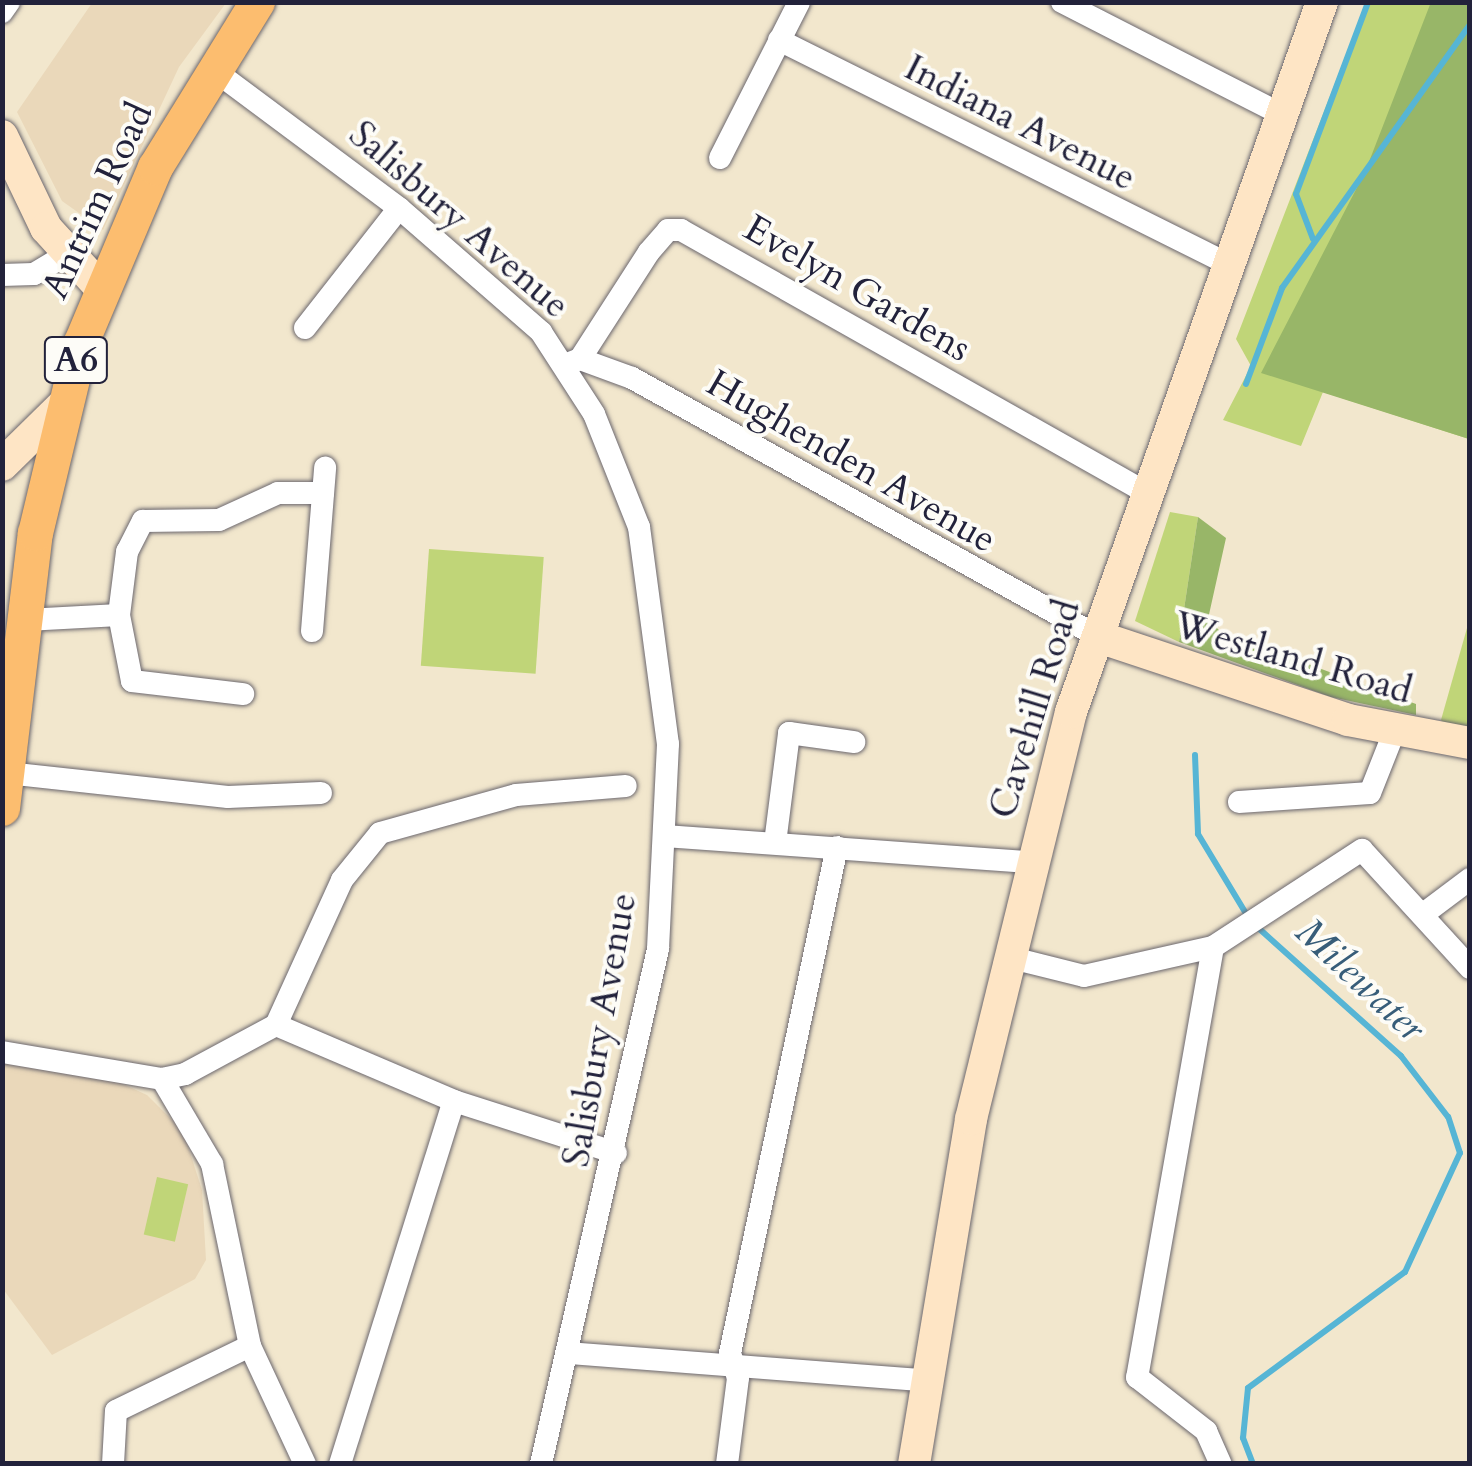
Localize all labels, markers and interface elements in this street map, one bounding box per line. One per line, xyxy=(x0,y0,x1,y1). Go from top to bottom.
street label: Indiana Avenue xyxy=(897,45,1143,201)
street label: Antrim Road xyxy=(33,96,163,306)
street label: Salisbury Avenue xyxy=(339,112,579,328)
street label: Evelyn Gardens xyxy=(736,206,978,372)
road number: A6 xyxy=(44,330,108,390)
street label: Hughenden Avenue xyxy=(698,361,1004,563)
street label: Cavehill Road xyxy=(980,594,1090,824)
street label: Westland Road xyxy=(1169,602,1417,714)
street label: Salisbury Avenue xyxy=(553,890,647,1170)
water label: Milewater xyxy=(1285,908,1435,1052)

